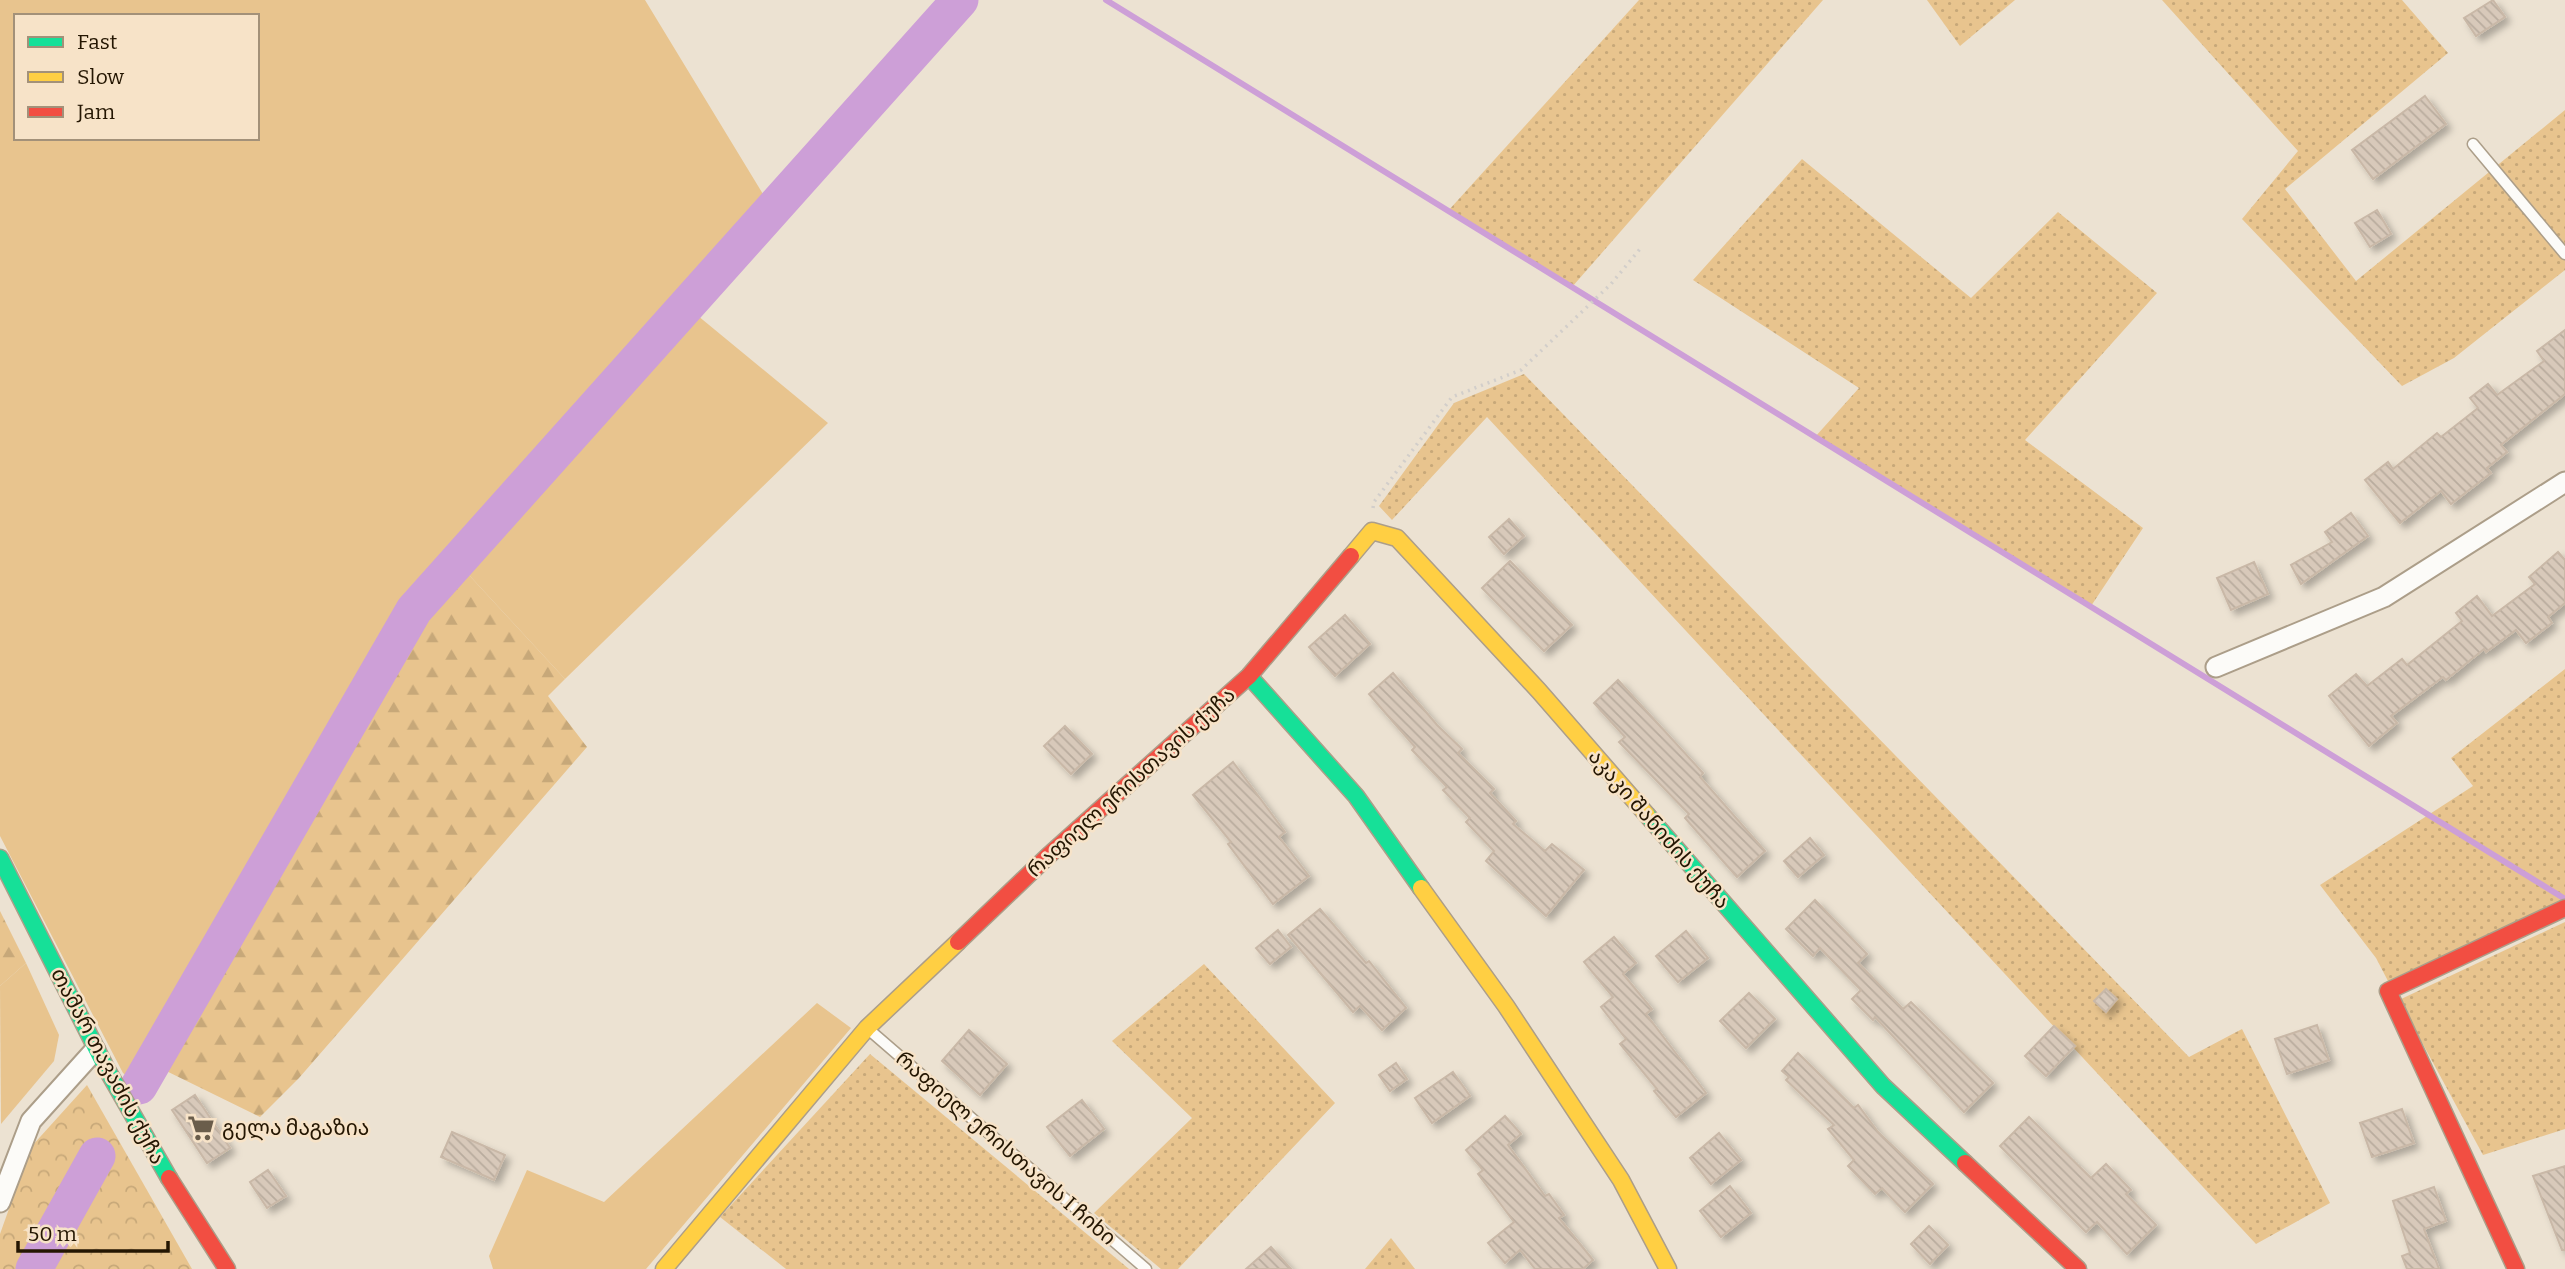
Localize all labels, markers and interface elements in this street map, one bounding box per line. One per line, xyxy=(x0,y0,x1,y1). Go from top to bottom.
legend xyxy=(14,14,259,140)
text: Fast xyxy=(77,29,118,55)
text: Slow xyxy=(77,64,124,90)
text: Jam xyxy=(76,99,115,125)
street label: რაფიელ ერისთავის ქუჩა xyxy=(1022,682,1240,882)
street label: აკაკი შანიძის ქუჩა xyxy=(1583,744,1735,914)
street label: თამარ თავაძის ქუჩა xyxy=(45,963,171,1169)
street label: რაფიელ ერისთავის I ჩიხი xyxy=(891,1045,1121,1251)
supermarket icon: გელა მაგაზია xyxy=(186,1113,216,1143)
place label: გელა მაგაზია xyxy=(222,1115,369,1141)
scale bar xyxy=(18,1210,168,1254)
text: 50 m xyxy=(28,1221,77,1247)

